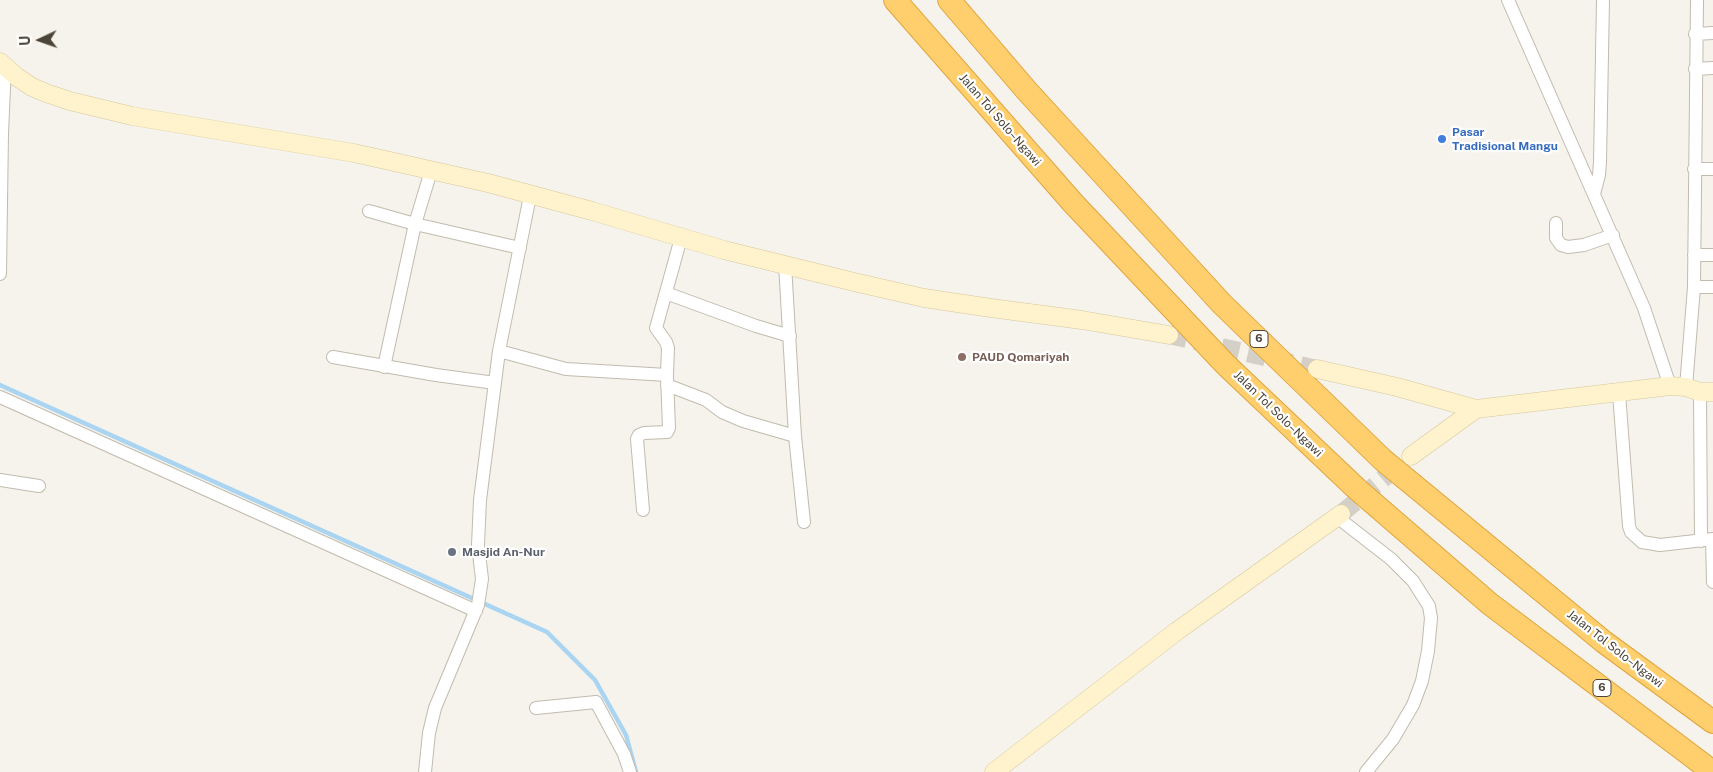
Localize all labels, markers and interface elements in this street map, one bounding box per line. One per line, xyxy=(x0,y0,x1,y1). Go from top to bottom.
north arrow xyxy=(15,15,65,65)
text: U xyxy=(17,35,33,46)
street label: Jalan Tol Solo–Ngawi xyxy=(956,71,1044,169)
place label: Pasar Tradisional Mangu xyxy=(1452,125,1558,153)
marker: Pasar Tradisional Mangu xyxy=(1436,133,1448,145)
road number: 6 xyxy=(1250,330,1268,348)
place label: PAUD Qomariyah xyxy=(972,350,1069,364)
marker: PAUD Qomariyah xyxy=(956,351,968,363)
street label: Jalan Tol Solo–Ngawi xyxy=(1231,368,1325,460)
place label: Masjid An-Nur xyxy=(462,545,545,559)
marker: Masjid An-Nur xyxy=(446,546,458,558)
street label: Jalan Tol Solo–Ngawi xyxy=(1564,607,1666,691)
road number: 6 xyxy=(1593,680,1611,696)

